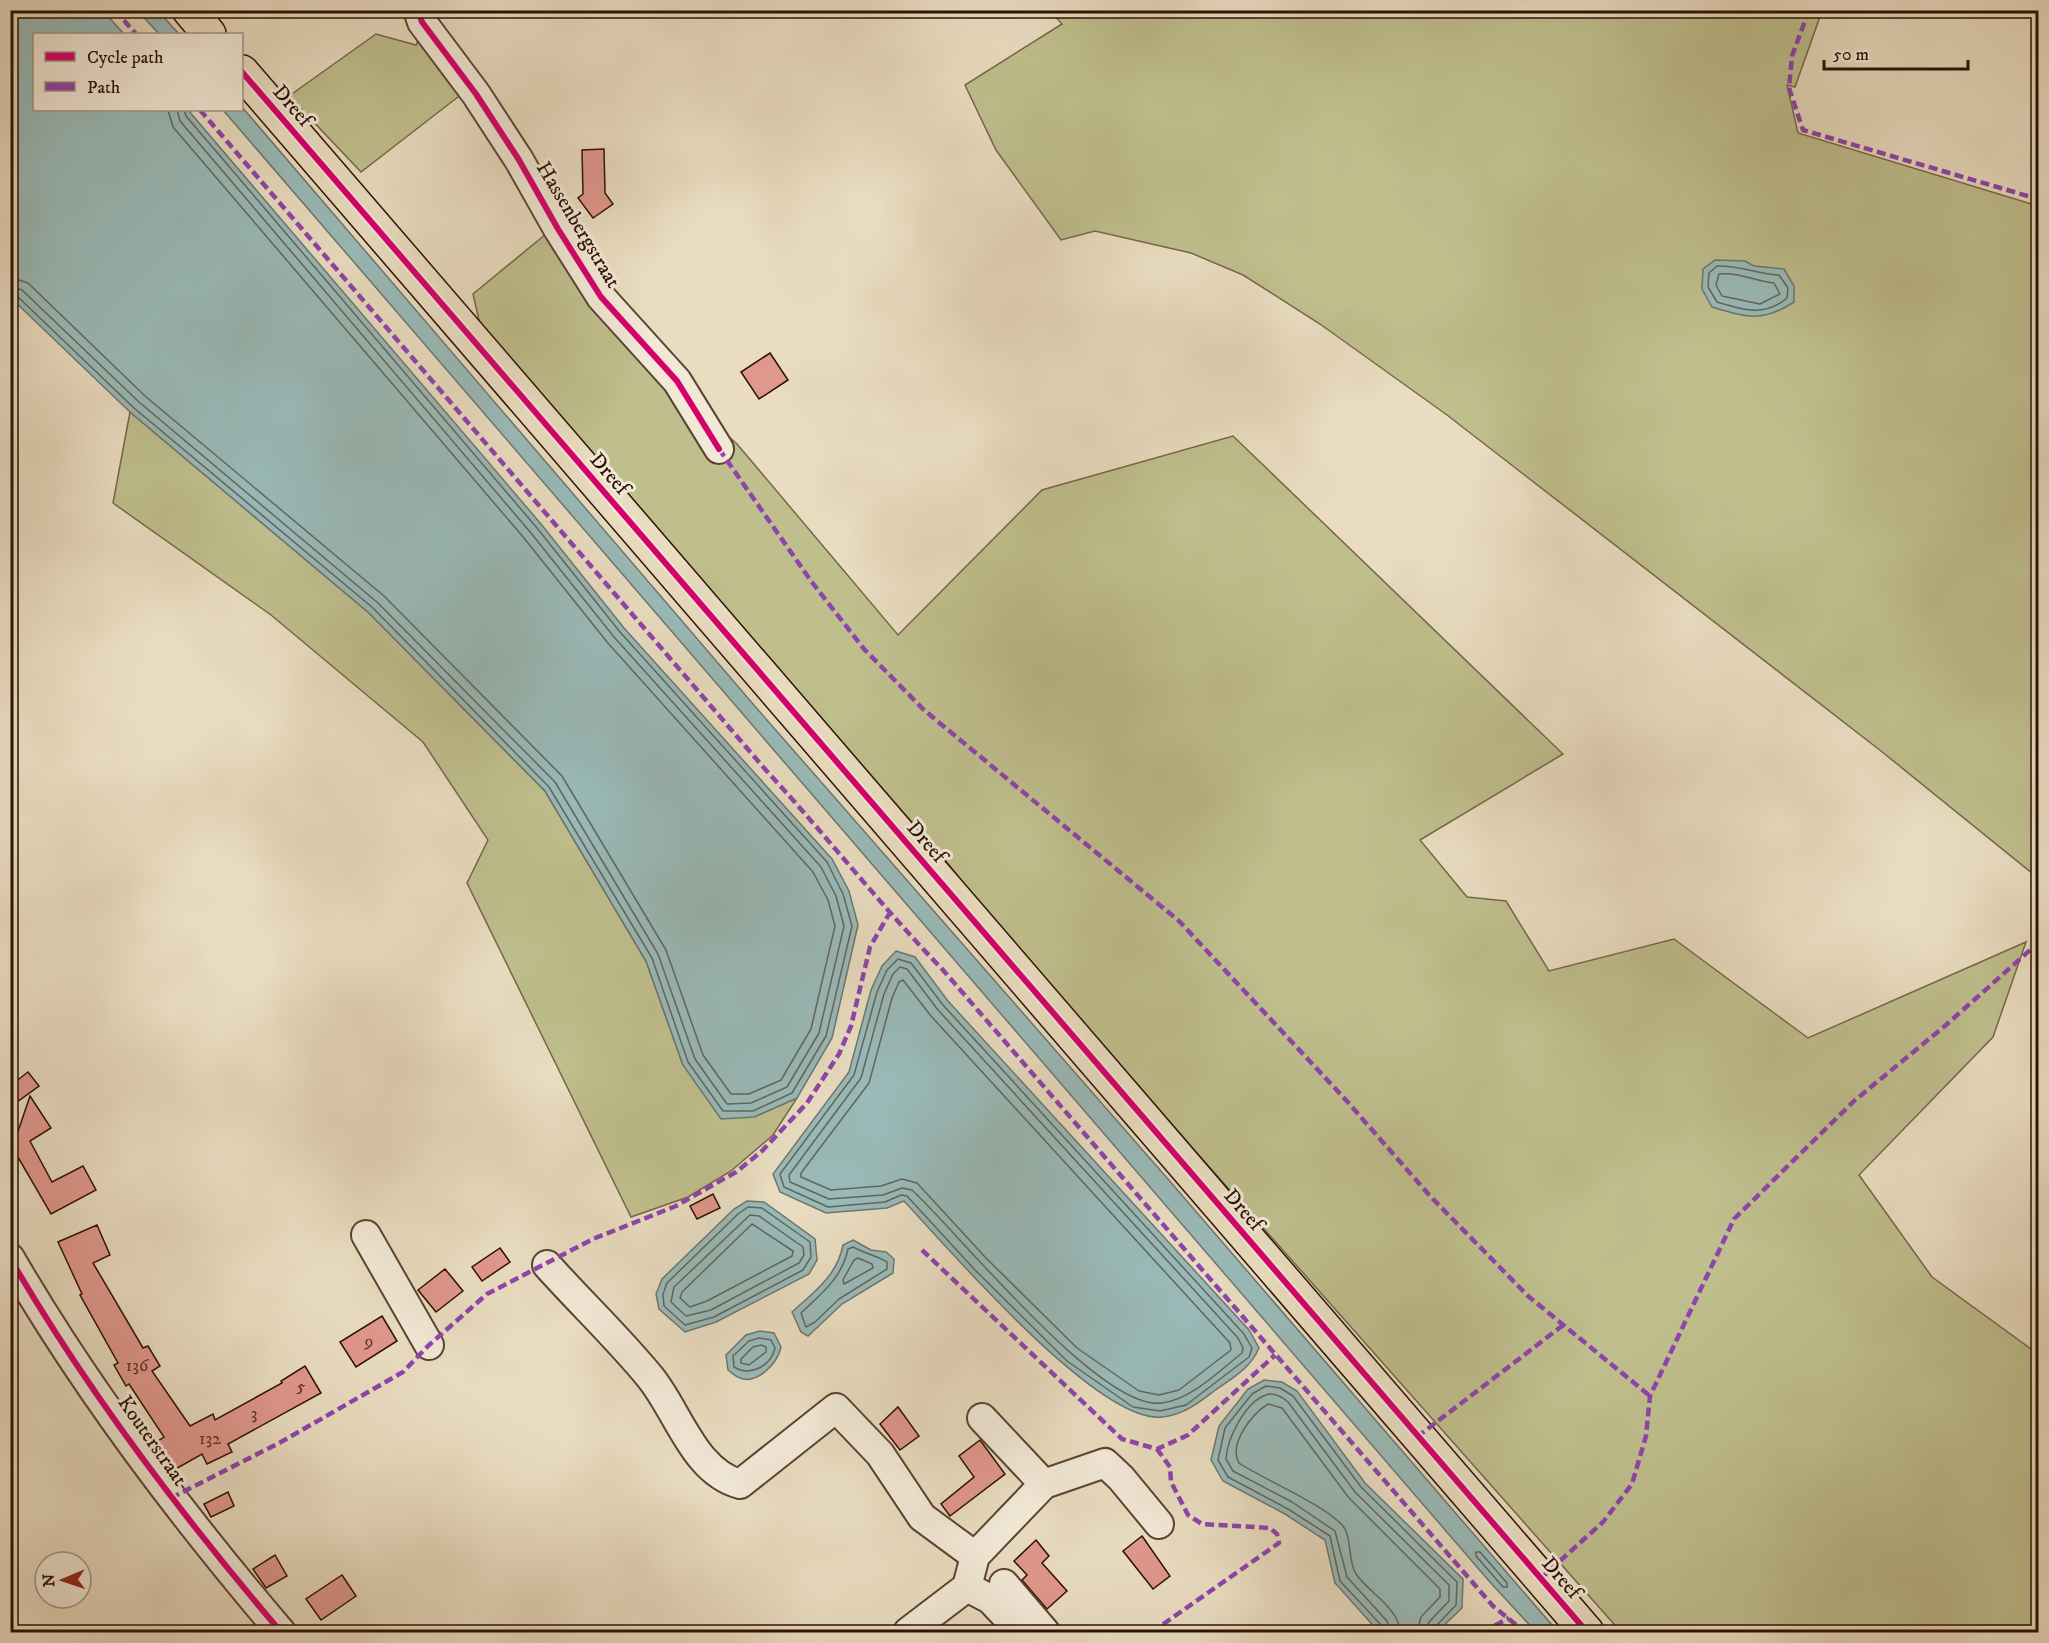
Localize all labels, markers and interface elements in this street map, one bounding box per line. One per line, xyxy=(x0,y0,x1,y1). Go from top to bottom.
legend xyxy=(33,33,243,111)
scale bar xyxy=(1824,33,1968,71)
text: 50 m xyxy=(1833,44,1869,66)
text: Cycle path xyxy=(87,47,164,69)
text: Path xyxy=(87,77,121,99)
street label: Dreef xyxy=(267,80,320,135)
street label: Hassenbergstraat xyxy=(530,157,626,293)
street label: Dreef xyxy=(584,448,637,503)
street label: Dreef xyxy=(901,816,954,871)
street label: Dreef xyxy=(1218,1184,1271,1239)
house number: 9 xyxy=(364,1331,373,1353)
house number: 136 xyxy=(126,1355,149,1377)
house number: 5 xyxy=(297,1376,306,1398)
street label: Kouterstraat xyxy=(111,1391,193,1491)
house number: 3 xyxy=(251,1403,257,1425)
house number: 132 xyxy=(199,1428,221,1450)
north arrow xyxy=(33,1550,93,1610)
street label: Dreef xyxy=(1536,1552,1589,1607)
text: N xyxy=(39,1574,59,1587)

